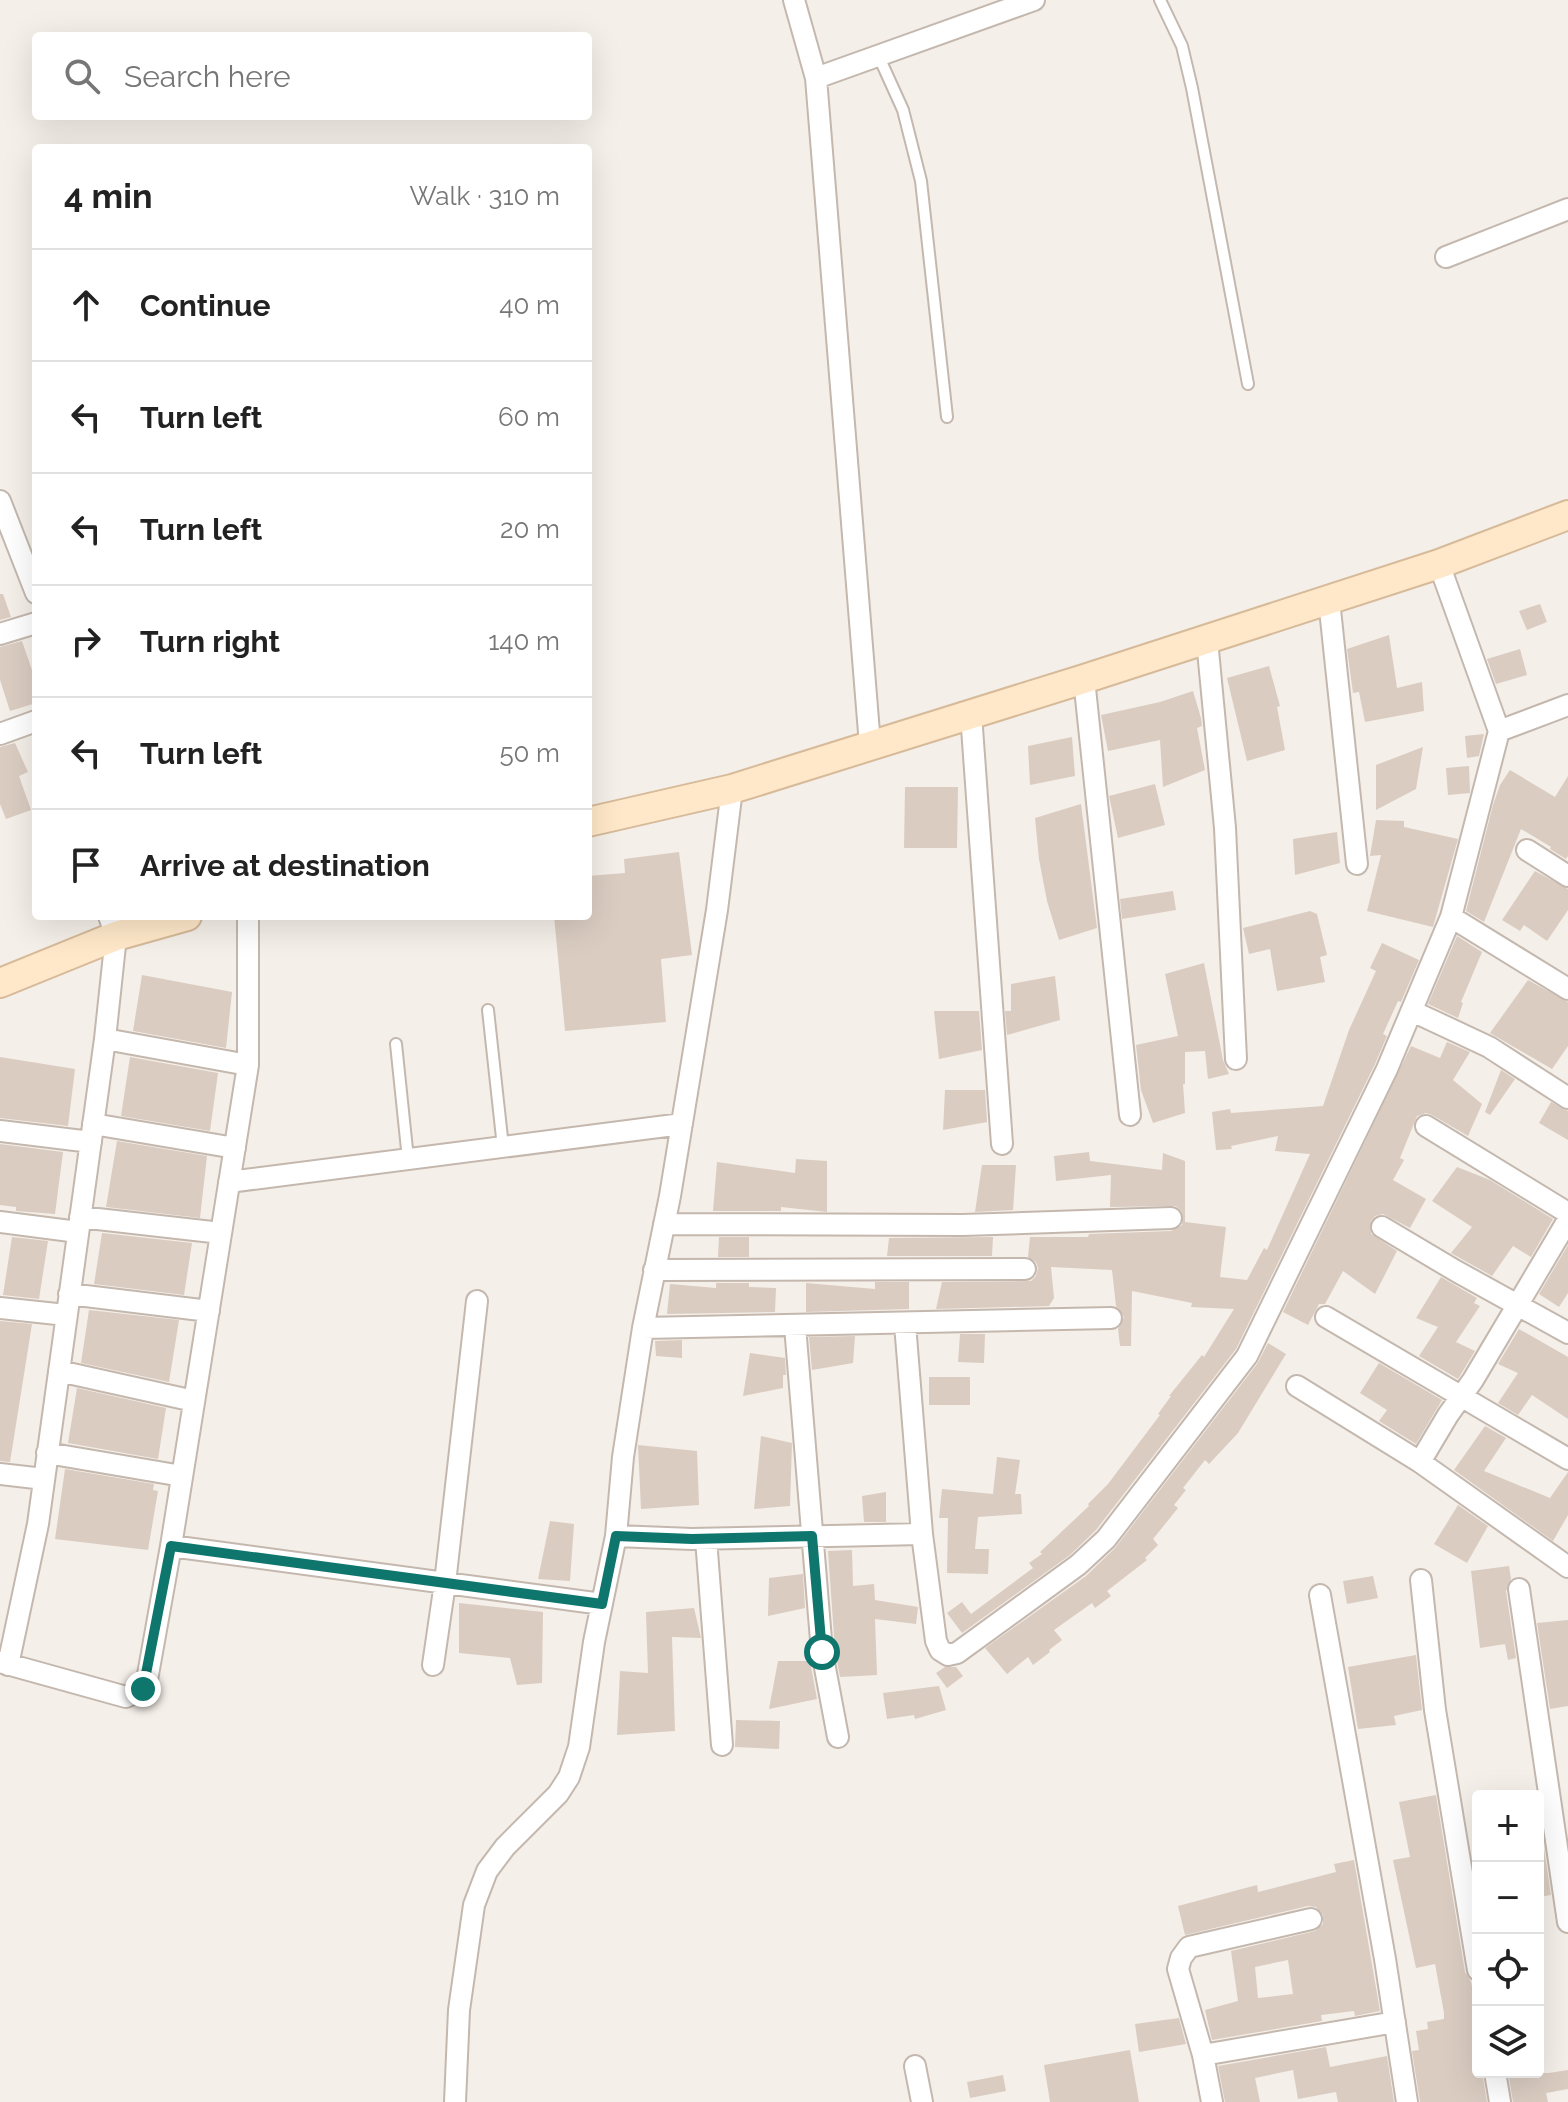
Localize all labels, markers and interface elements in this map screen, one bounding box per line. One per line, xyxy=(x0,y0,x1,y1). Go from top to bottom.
search box xyxy=(32,32,592,120)
icon: search xyxy=(60,54,104,98)
text: Search here xyxy=(124,59,291,94)
text: 4 min xyxy=(64,176,152,216)
text: Walk · 310 m xyxy=(410,181,560,211)
icon: ahead xyxy=(64,283,108,327)
text: Continue xyxy=(140,288,271,323)
text: 40 m xyxy=(499,290,560,320)
icon: left xyxy=(64,395,108,439)
text: Turn left xyxy=(140,400,262,435)
text: 60 m xyxy=(498,402,560,432)
icon: left xyxy=(64,507,108,551)
text: Turn left xyxy=(140,512,262,547)
text: 20 m xyxy=(500,514,560,544)
icon: right xyxy=(64,619,108,663)
text: Turn right xyxy=(140,624,280,659)
text: 140 m xyxy=(488,626,560,656)
icon: left xyxy=(64,731,108,775)
text: Turn left xyxy=(140,736,262,771)
text: 50 m xyxy=(499,738,560,768)
icon: arrive xyxy=(64,843,108,887)
text: Arrive at destination xyxy=(140,848,430,883)
route start xyxy=(804,1634,840,1670)
route end xyxy=(125,1671,161,1707)
map controls xyxy=(1472,1790,1544,2078)
button: + xyxy=(1472,1790,1544,1862)
button: − xyxy=(1472,1862,1544,1934)
button: locate xyxy=(1472,1934,1544,2006)
button: layers xyxy=(1472,2006,1544,2078)

